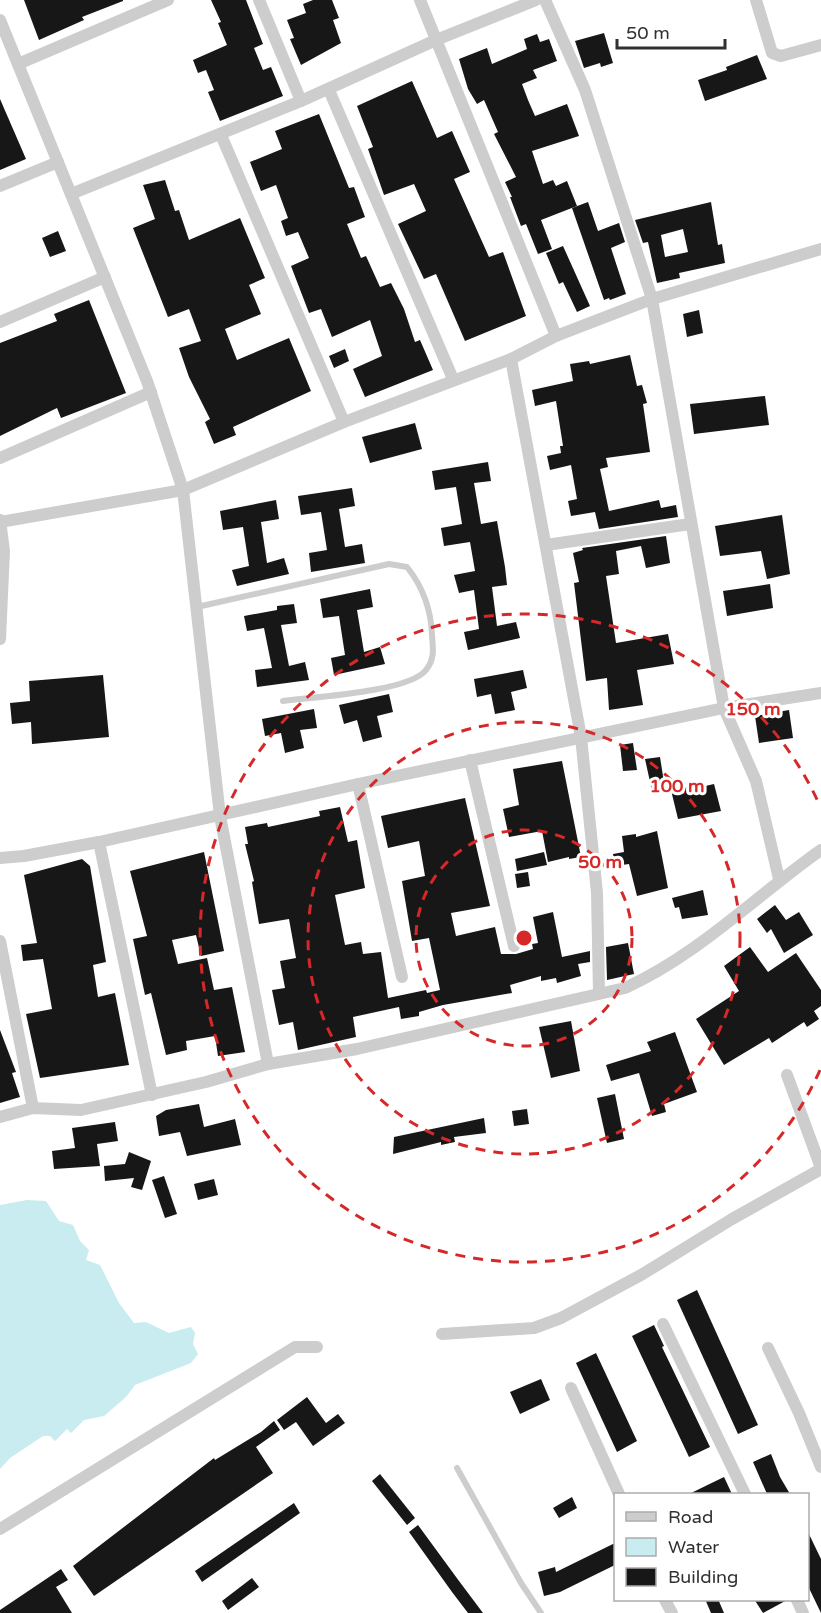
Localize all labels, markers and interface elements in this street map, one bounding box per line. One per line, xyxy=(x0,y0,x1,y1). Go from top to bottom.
scale bar xyxy=(617,12,725,50)
text: 50 m xyxy=(626,22,670,44)
text: 150 m xyxy=(725,698,781,720)
text: 100 m xyxy=(649,775,705,797)
text: 50 m xyxy=(578,851,622,873)
centre of rings xyxy=(514,928,534,948)
legend xyxy=(614,1493,809,1601)
text: Road xyxy=(668,1506,713,1528)
text: Water xyxy=(668,1536,719,1558)
text: Building xyxy=(668,1566,738,1588)

